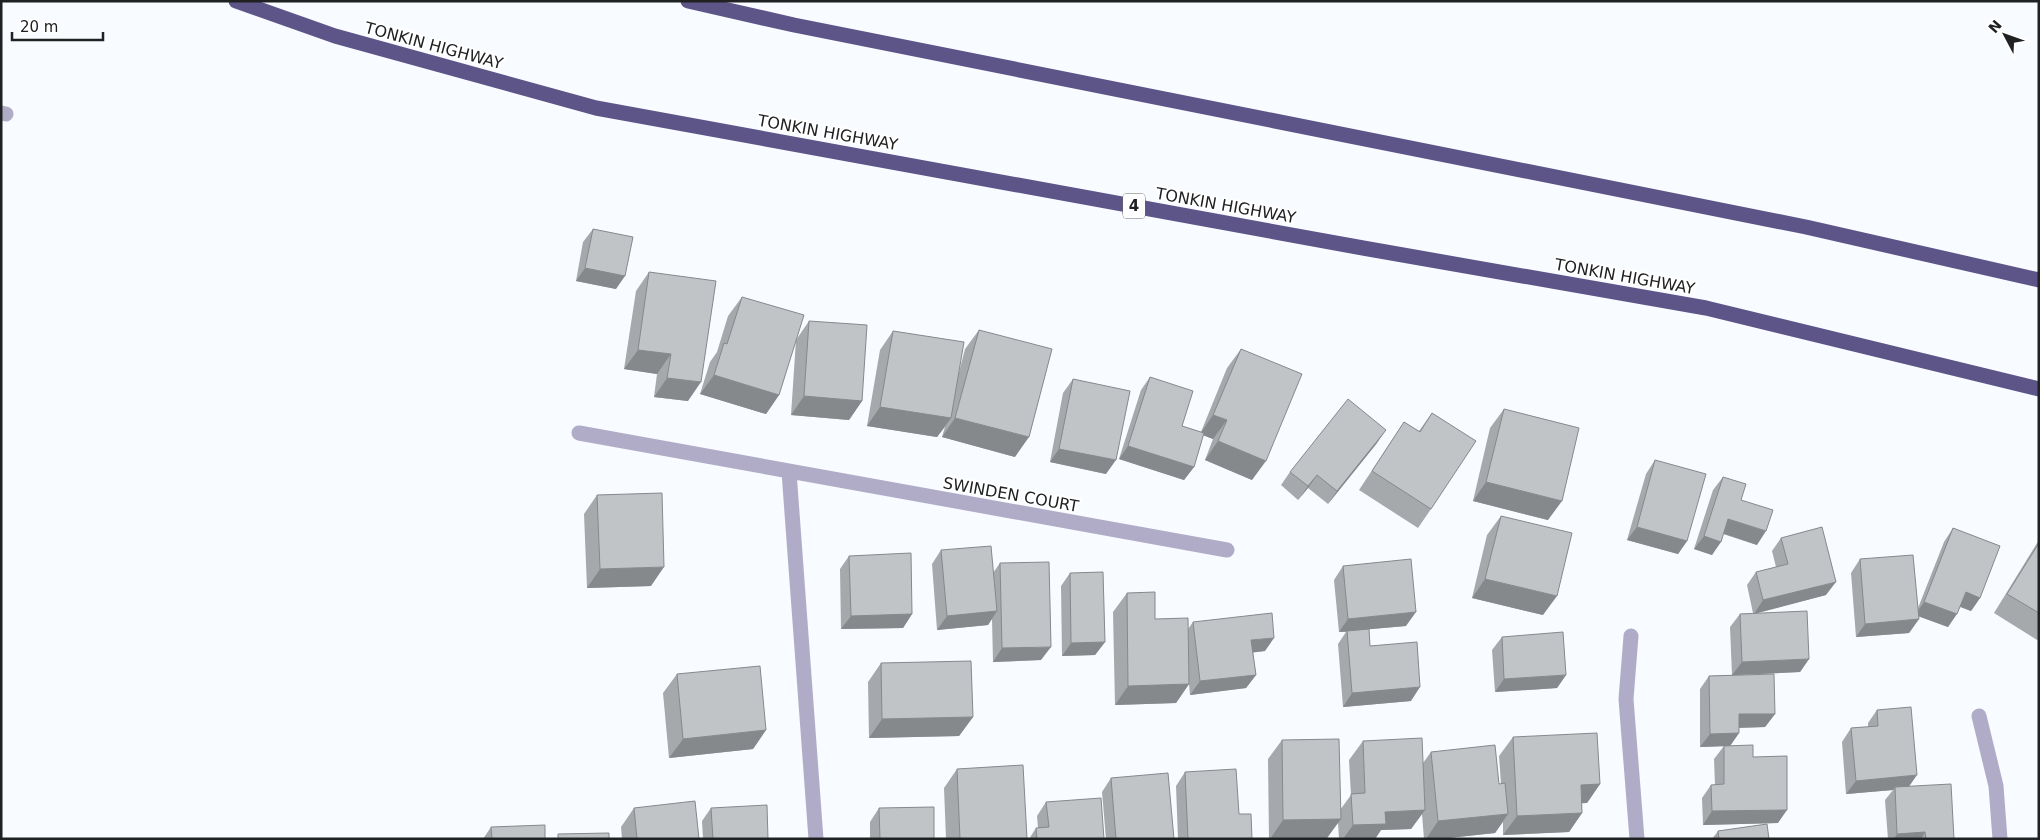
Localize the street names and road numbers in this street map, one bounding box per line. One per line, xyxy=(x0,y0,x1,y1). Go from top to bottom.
street label: TONKIN HIGHWAY xyxy=(362,18,505,73)
street label: TONKIN HIGHWAY xyxy=(755,111,900,154)
street label: TONKIN HIGHWAY xyxy=(1153,184,1298,227)
road number: 4 xyxy=(1123,194,1145,218)
street label: TONKIN HIGHWAY xyxy=(1552,255,1697,298)
street label: SWINDEN COURT xyxy=(942,473,1080,516)

